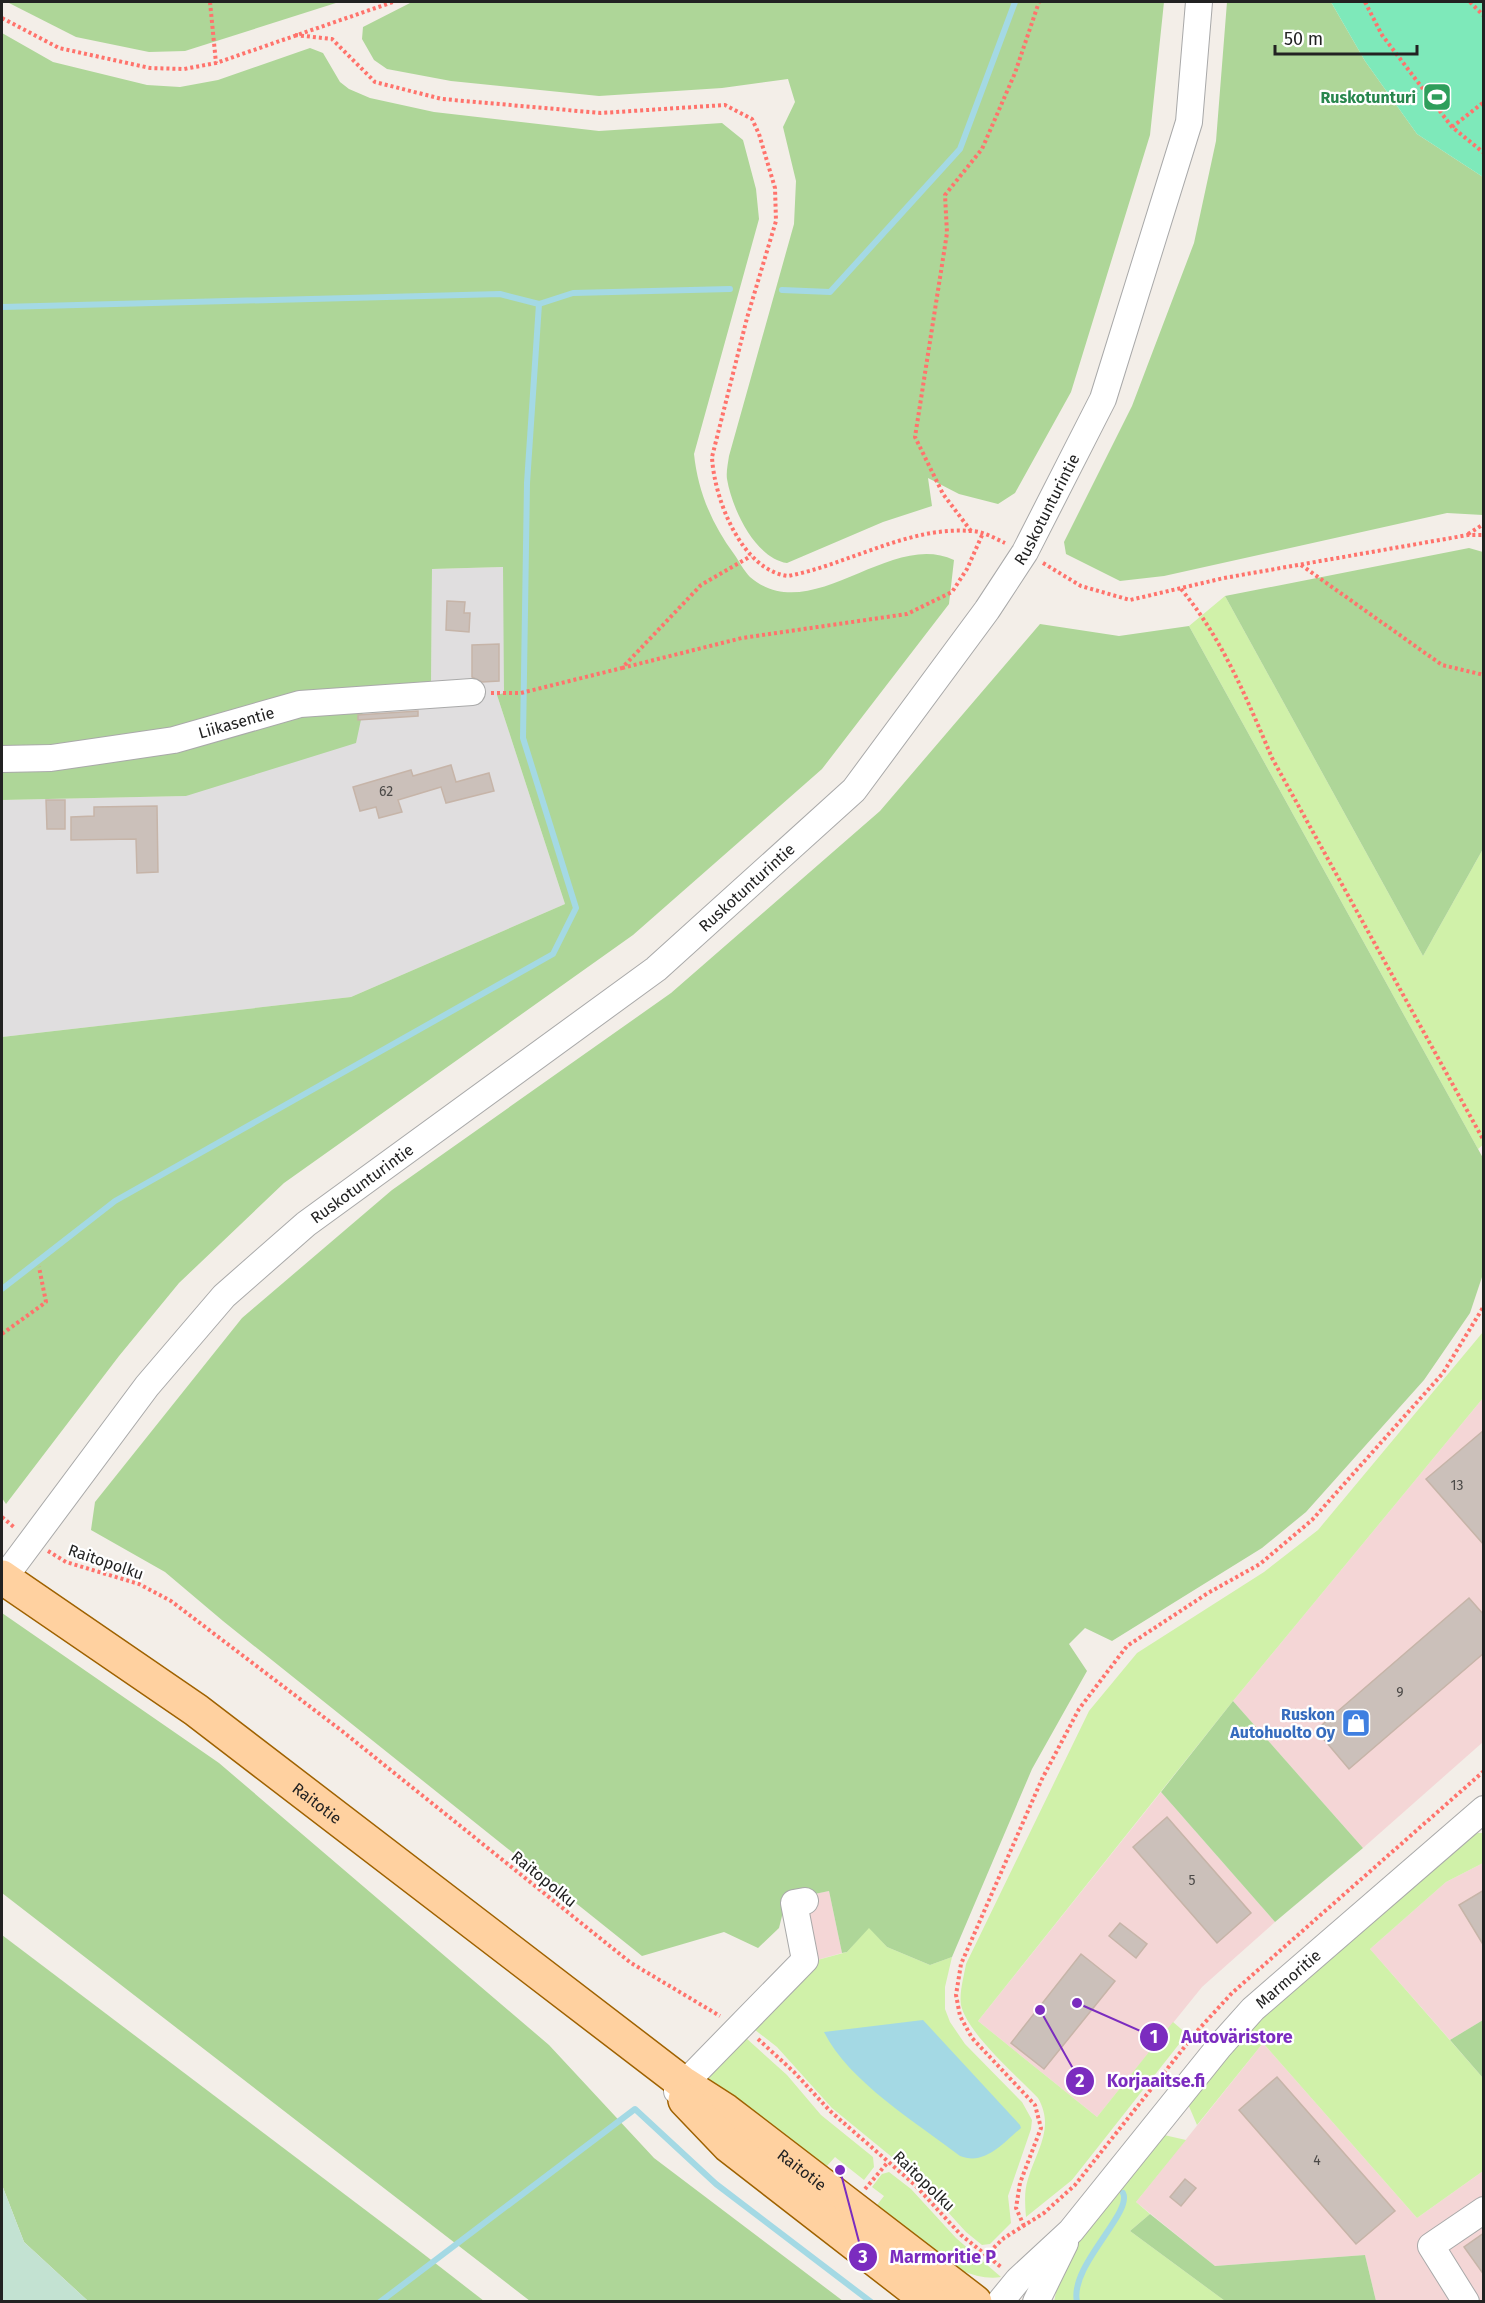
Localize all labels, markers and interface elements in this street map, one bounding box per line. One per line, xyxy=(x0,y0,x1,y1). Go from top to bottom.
scale bar xyxy=(1275,18,1418,56)
text: 50 m xyxy=(1284,28,1323,50)
sports icon: Ruskotunturi xyxy=(1421,81,1453,113)
place label: Ruskotunturi xyxy=(1320,88,1416,107)
street label: Ruskotunturintie xyxy=(1010,450,1083,568)
street label: Liikasentie xyxy=(196,702,276,742)
house number: 62 xyxy=(379,783,393,800)
street label: Ruskotunturintie xyxy=(695,839,798,935)
street label: Ruskotunturintie xyxy=(307,1140,417,1227)
house number: 13 xyxy=(1450,1477,1464,1494)
street label: Raitopolku xyxy=(66,1540,146,1584)
house number: 9 xyxy=(1396,1684,1404,1701)
place label: Ruskon Autohuolto Oy xyxy=(1229,1705,1336,1742)
shop icon: Ruskon Autohuolto Oy xyxy=(1340,1707,1372,1739)
street label: Raitotie xyxy=(289,1778,346,1828)
street label: Raitopolku xyxy=(508,1847,580,1911)
house number: 5 xyxy=(1188,1872,1196,1889)
street label: Marmoritie xyxy=(1251,1945,1325,2012)
callout: Autoväristore xyxy=(1139,2019,1304,2055)
text: 1 xyxy=(1150,2026,1158,2048)
text: Autoväristore xyxy=(1180,2026,1293,2048)
callout: Korjaaitse.fi xyxy=(1065,2063,1217,2099)
text: 2 xyxy=(1075,2070,1085,2092)
text: Korjaaitse.fi xyxy=(1107,2070,1205,2092)
street label: Raitotie xyxy=(774,2145,830,2194)
street label: Raitopolku xyxy=(889,2147,959,2215)
house number: 4 xyxy=(1313,2152,1321,2169)
callout: Marmoritie P xyxy=(848,2239,1009,2275)
text: 3 xyxy=(857,2246,868,2268)
text: Marmoritie P xyxy=(890,2246,996,2268)

